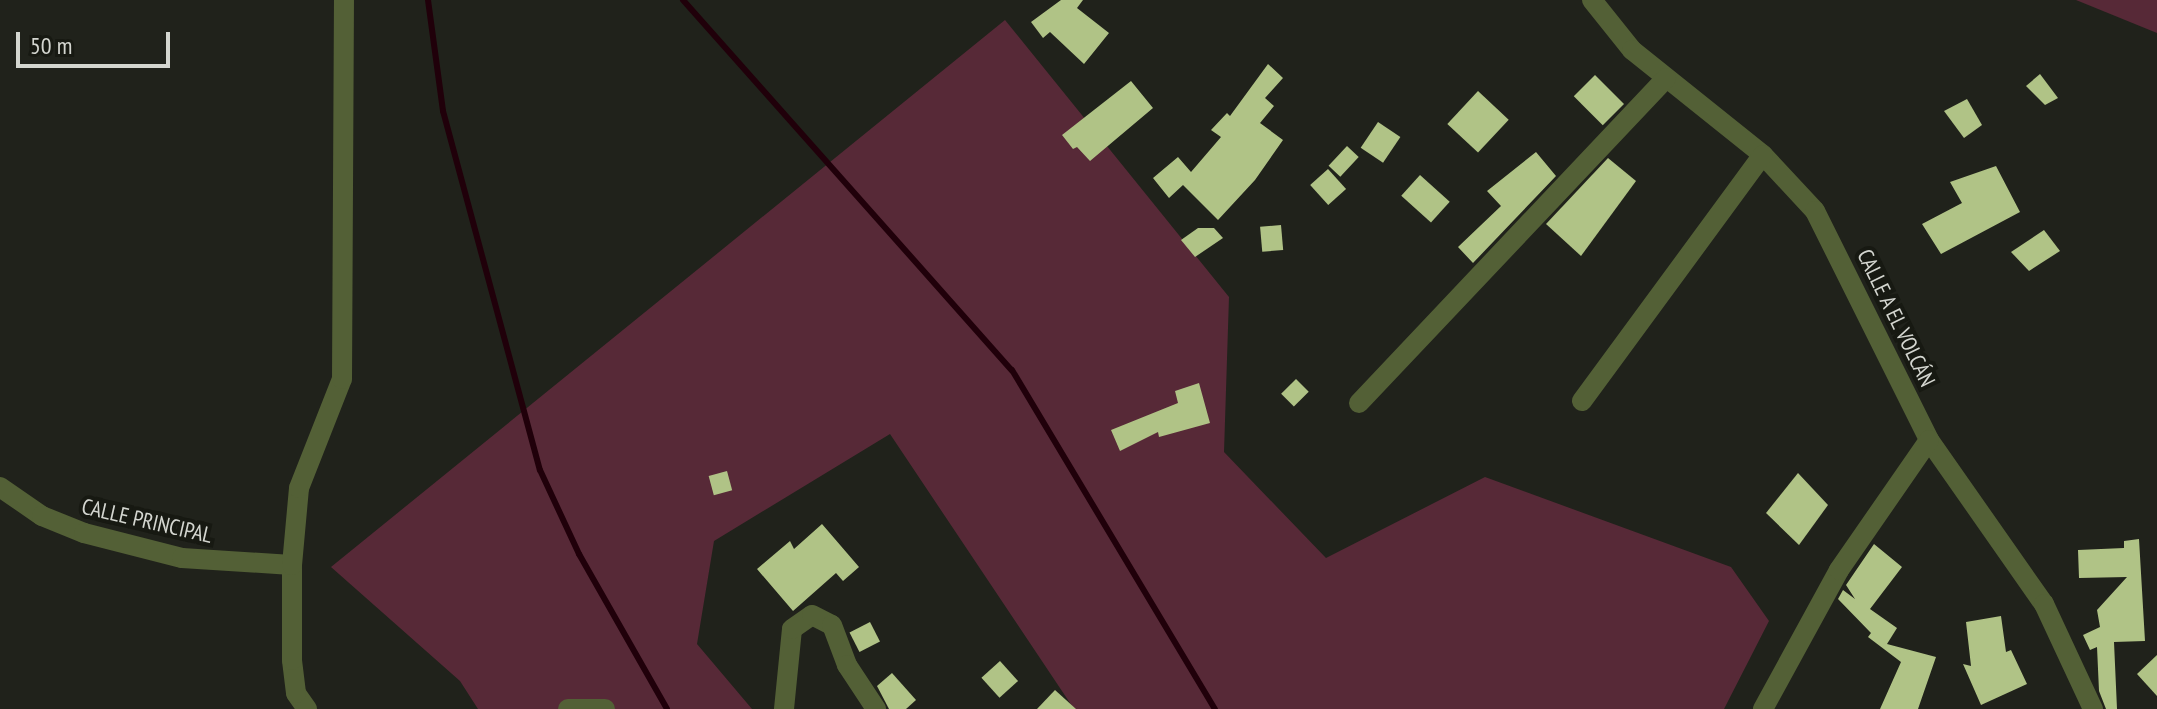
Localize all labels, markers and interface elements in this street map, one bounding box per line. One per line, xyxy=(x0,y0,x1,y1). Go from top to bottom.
scale bar xyxy=(20,16,174,66)
text: 50 m xyxy=(30,30,72,61)
street label: CALLE A EL VOLCÁN xyxy=(1851,244,1941,392)
street label: CALLE PRINCIPAL xyxy=(79,493,215,549)

